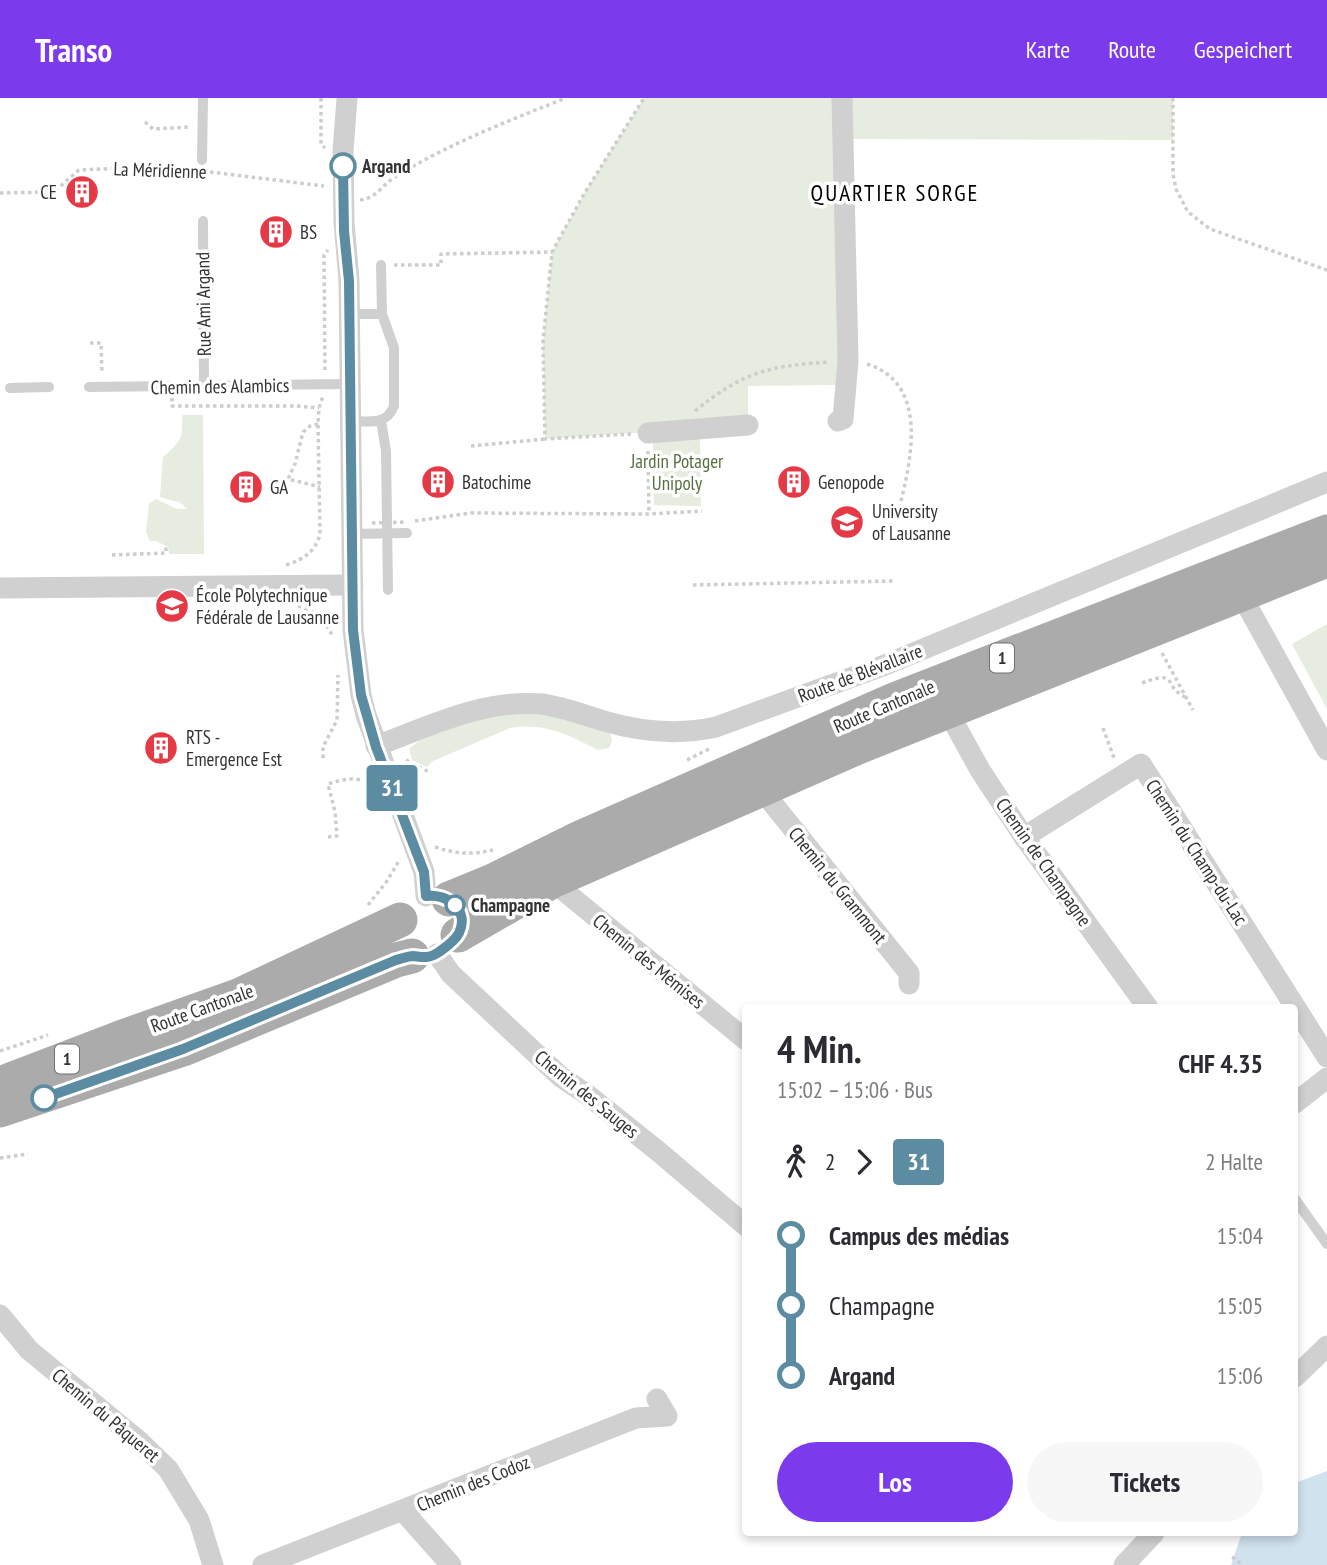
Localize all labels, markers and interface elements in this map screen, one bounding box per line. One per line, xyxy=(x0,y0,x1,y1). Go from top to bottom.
text: Transo xyxy=(35,28,112,71)
text: Karte xyxy=(1026,34,1070,65)
text: Route xyxy=(1108,34,1156,65)
text: Gespeichert xyxy=(1194,34,1292,65)
marker: Argand xyxy=(330,153,356,179)
place label: Argand xyxy=(361,154,410,178)
street label: La Méridienne xyxy=(113,156,207,184)
building icon: CE xyxy=(63,173,101,211)
district label: QUARTIER SORGE xyxy=(811,178,979,207)
place label: CE xyxy=(40,180,57,204)
building icon: BS xyxy=(257,213,295,251)
place label: BS xyxy=(300,220,317,244)
street label: Rue Ami Argand xyxy=(190,252,216,356)
street label: Chemin des Alambics xyxy=(150,373,290,399)
park label: Jardin Potager Unipoly xyxy=(630,449,724,495)
building icon: Batochime xyxy=(419,463,457,501)
building icon: Genopode xyxy=(775,463,813,501)
building icon: GA xyxy=(227,468,265,506)
place label: Batochime xyxy=(462,470,531,494)
place label: Genopode xyxy=(818,470,884,494)
place label: GA xyxy=(270,475,288,499)
place label: University of Lausanne xyxy=(872,499,951,545)
school or university icon: University of Lausanne xyxy=(828,503,866,541)
place label: École Polytechnique Fédérale de Lausanne xyxy=(196,583,339,629)
school or university icon: École Polytechnique Fédérale de Lausanne xyxy=(153,587,191,625)
street label: Route de Blévallaire xyxy=(794,638,926,708)
road number: 1 xyxy=(990,644,1014,672)
street label: Route Cantonale xyxy=(830,674,938,738)
place label: RTS - Emergence Est xyxy=(186,725,283,771)
building icon: RTS - Emergence Est xyxy=(142,729,180,767)
line badge: 31 xyxy=(360,765,424,811)
text: 31 xyxy=(381,772,403,803)
street label: Chemin du Champ-du-Lac xyxy=(1141,775,1253,930)
street label: Chemin de Champagne xyxy=(991,793,1097,931)
street label: Chemin du Grammont xyxy=(784,822,893,949)
place label: Champagne xyxy=(471,893,550,917)
marker: Champagne xyxy=(445,895,465,915)
street label: Chemin des Mémises xyxy=(588,908,710,1014)
street label: Route Cantonale xyxy=(147,978,257,1038)
text: 4 Min. xyxy=(777,1024,862,1073)
road number: 1 xyxy=(55,1044,79,1074)
street label: Chemin des Sauges xyxy=(530,1045,644,1143)
text: CHF 4.35 xyxy=(1178,1047,1263,1080)
text: 15:02 – 15:06 · Bus xyxy=(777,1075,933,1104)
unlabelled marker xyxy=(31,1085,57,1111)
icon: walk xyxy=(777,1143,815,1181)
icon: forward xyxy=(845,1143,883,1181)
text: 31 xyxy=(907,1146,930,1177)
text: 2 xyxy=(825,1147,835,1176)
text: 2 Halte xyxy=(1205,1147,1263,1176)
text: Campus des médias xyxy=(829,1219,1009,1252)
text: 15:04 xyxy=(1217,1221,1263,1250)
text: Champagne xyxy=(829,1289,935,1322)
text: 15:05 xyxy=(1217,1291,1263,1320)
text: Argand xyxy=(829,1359,895,1392)
text: 15:06 xyxy=(1217,1361,1263,1390)
street label: Chemin du Pâqueret xyxy=(47,1363,165,1467)
button: Los xyxy=(777,1442,1013,1522)
button: Tickets xyxy=(1027,1442,1263,1522)
street label: Chemin des Codoz xyxy=(413,1449,533,1517)

